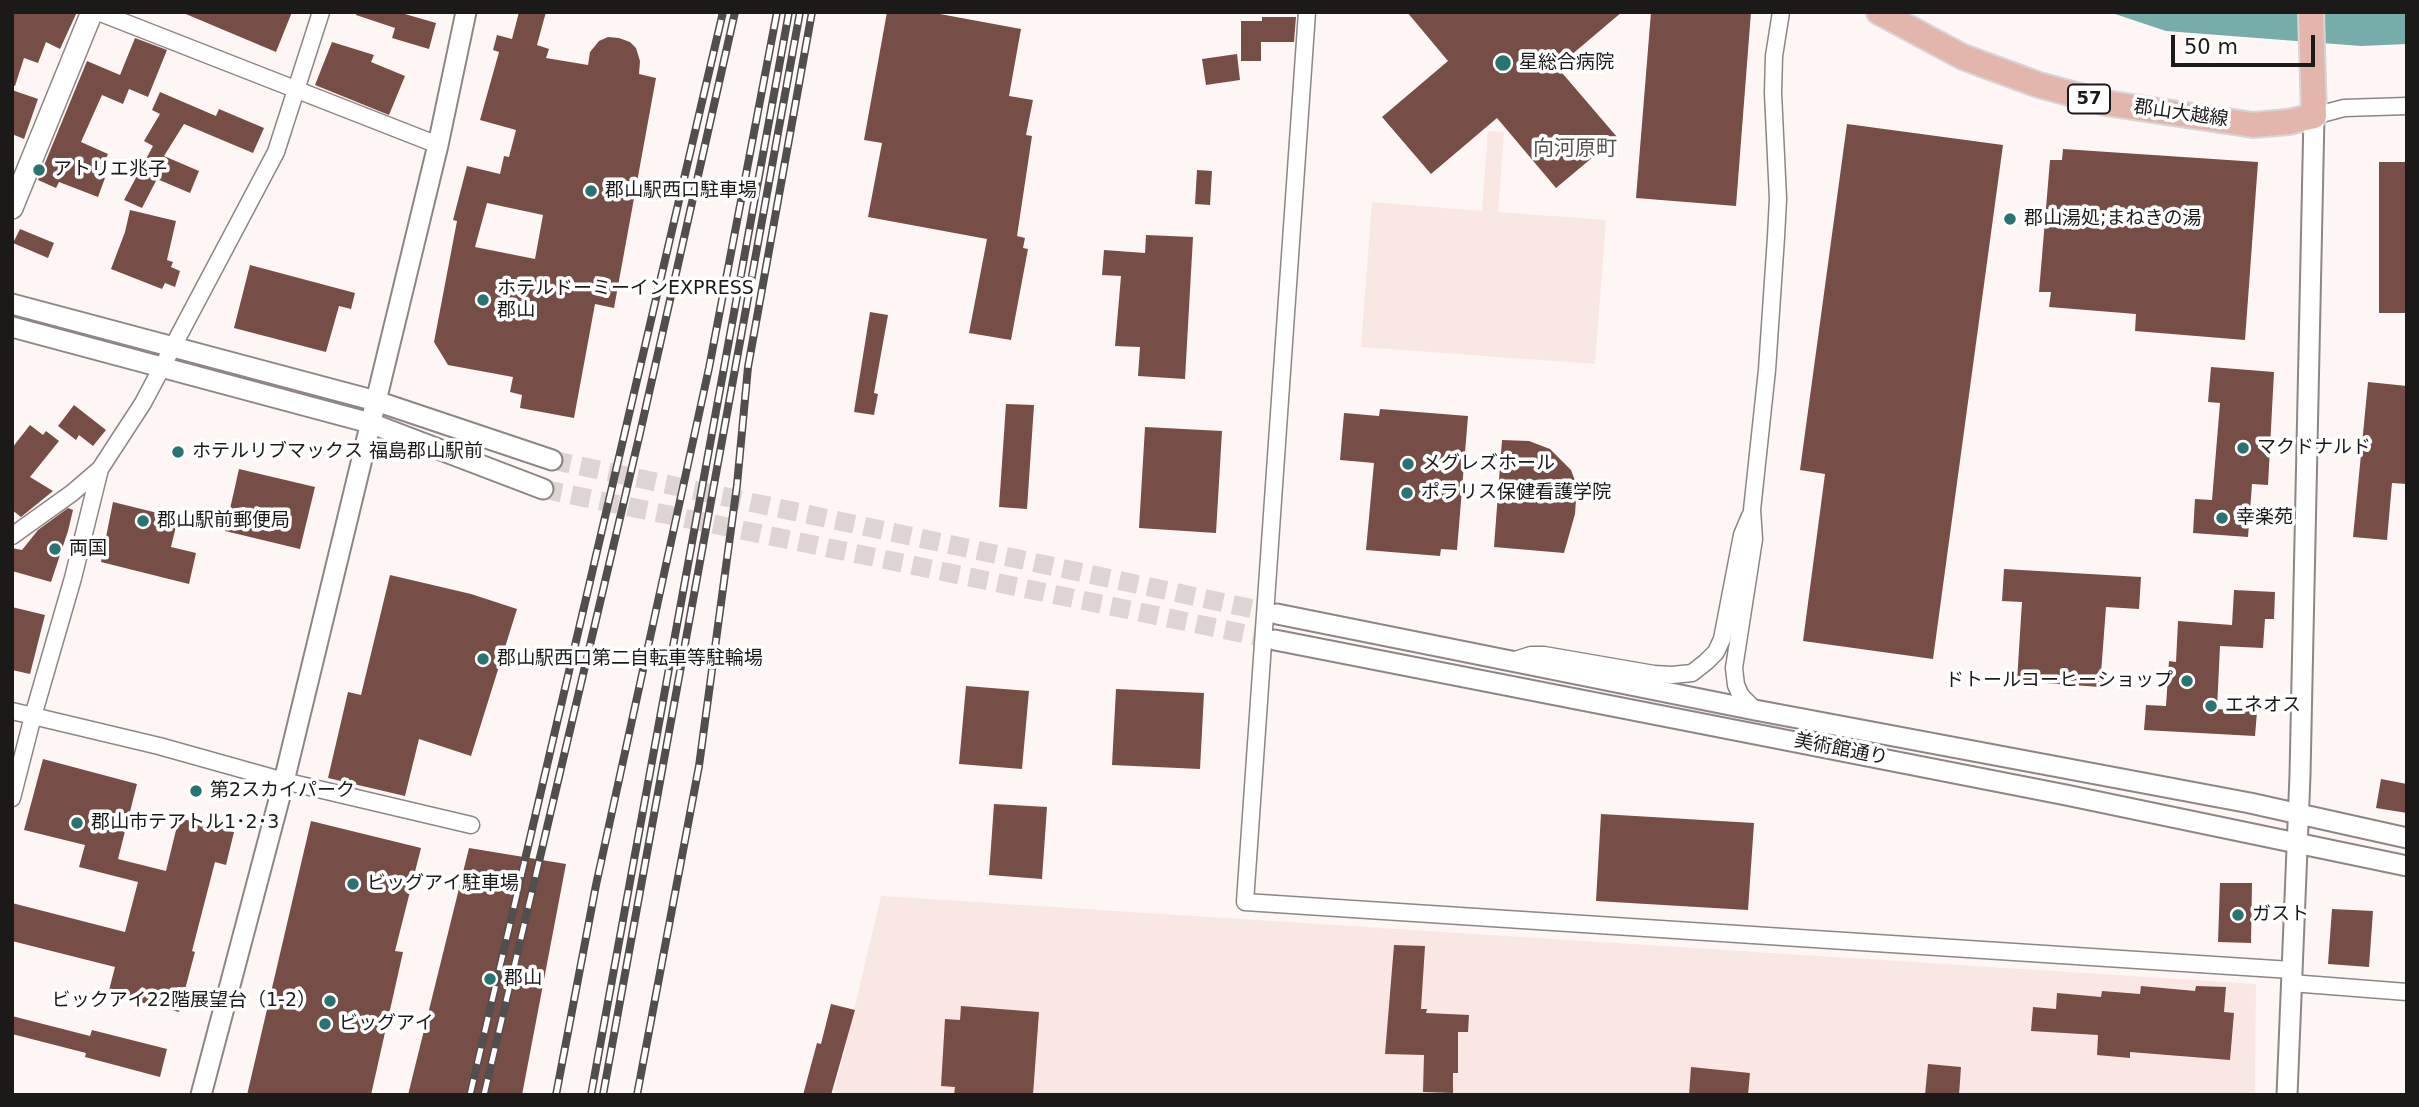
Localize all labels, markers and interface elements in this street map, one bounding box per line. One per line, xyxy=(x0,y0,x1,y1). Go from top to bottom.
scale bar xyxy=(2174,21,2318,65)
text: 50 m xyxy=(2184,35,2238,59)
place label: 星総合病院 xyxy=(1519,52,1614,74)
marker: 星総合病院 xyxy=(1493,53,1513,73)
road number: 57 xyxy=(2068,84,2110,114)
street label: 郡山大越線 xyxy=(2132,96,2230,132)
district label: 向河原町 xyxy=(1533,137,1617,163)
place label: アトリエ兆子 xyxy=(53,159,167,181)
marker: アトリエ兆子 xyxy=(31,162,47,178)
place label: 郡山駅西口駐車場 xyxy=(605,180,757,202)
marker: 郡山駅西口駐車場 xyxy=(583,183,599,199)
place label: 郡山湯処;まねきの湯 xyxy=(2024,208,2201,230)
marker: 郡山湯処;まねきの湯 xyxy=(2002,211,2018,227)
place label: ホテルドーミーインEXPRESS 郡山 xyxy=(497,278,754,322)
marker: ホテルドーミーインEXPRESS 郡山 xyxy=(475,292,491,308)
place label: マクドナルド xyxy=(2257,437,2371,459)
marker: マクドナルド xyxy=(2235,440,2251,456)
place label: ホテルリブマックス 福島郡山駅前 xyxy=(192,441,483,463)
marker: ホテルリブマックス 福島郡山駅前 xyxy=(170,444,186,460)
place label: メグレズホール xyxy=(1422,453,1555,475)
marker: メグレズホール xyxy=(1400,456,1416,472)
place label: ポラリス保健看護学院 xyxy=(1421,482,1611,504)
marker: ポラリス保健看護学院 xyxy=(1399,485,1415,501)
place label: 幸楽苑 xyxy=(2236,507,2293,529)
place label: 郡山駅前郵便局 xyxy=(157,510,290,532)
marker: 幸楽苑 xyxy=(2214,510,2230,526)
marker: 郡山駅前郵便局 xyxy=(135,513,151,529)
place label: 両国 xyxy=(69,538,107,560)
marker: 両国 xyxy=(47,541,63,557)
place label: 郡山駅西口第二自転車等駐輪場 xyxy=(497,648,763,670)
marker: 郡山駅西口第二自転車等駐輪場 xyxy=(475,651,491,667)
place label: ドトールコーヒーショップ xyxy=(1945,670,2173,692)
marker: ドトールコーヒーショップ xyxy=(2179,673,2195,689)
place label: エネオス xyxy=(2225,695,2301,717)
marker: エネオス xyxy=(2203,698,2219,714)
street label: 美術館通り xyxy=(1792,730,1890,770)
place label: 第2スカイパーク xyxy=(210,780,355,802)
marker: 第2スカイパーク xyxy=(188,783,204,799)
place label: 郡山市テアトル1･2･3 xyxy=(91,812,279,834)
marker: 郡山市テアトル1･2･3 xyxy=(69,815,85,831)
place label: ビッグアイ駐車場 xyxy=(367,873,519,895)
marker: ビッグアイ駐車場 xyxy=(345,876,361,892)
place label: ガスト xyxy=(2252,904,2309,926)
marker: ガスト xyxy=(2230,907,2246,923)
place label: 郡山 xyxy=(504,968,542,990)
marker: 郡山 xyxy=(482,971,498,987)
place label: ビックアイ22階展望台（1-2） xyxy=(52,990,316,1012)
marker: ビックアイ22階展望台（1-2） xyxy=(322,993,338,1009)
place label: ビッグアイ xyxy=(339,1013,434,1035)
marker: ビッグアイ xyxy=(317,1016,333,1032)

